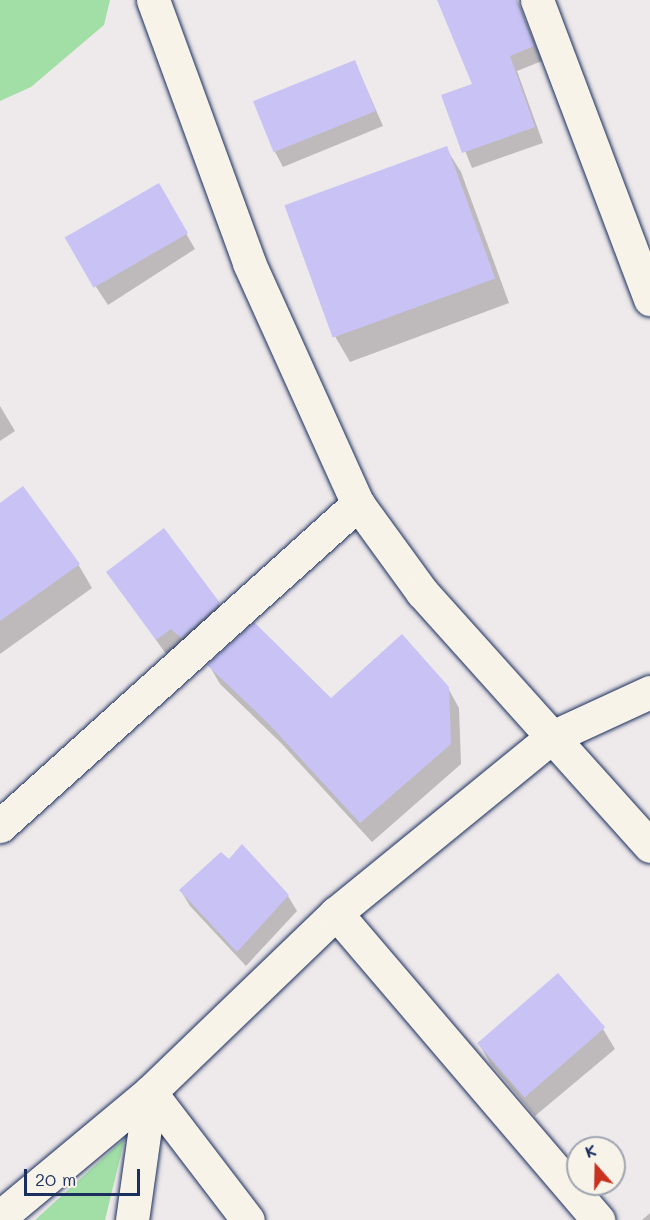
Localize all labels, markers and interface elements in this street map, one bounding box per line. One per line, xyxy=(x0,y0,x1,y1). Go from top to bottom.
north arrow xyxy=(566,1136,626,1196)
text: K xyxy=(582,1139,599,1162)
scale bar xyxy=(27,1157,142,1195)
text: 20 m xyxy=(35,1167,76,1191)

